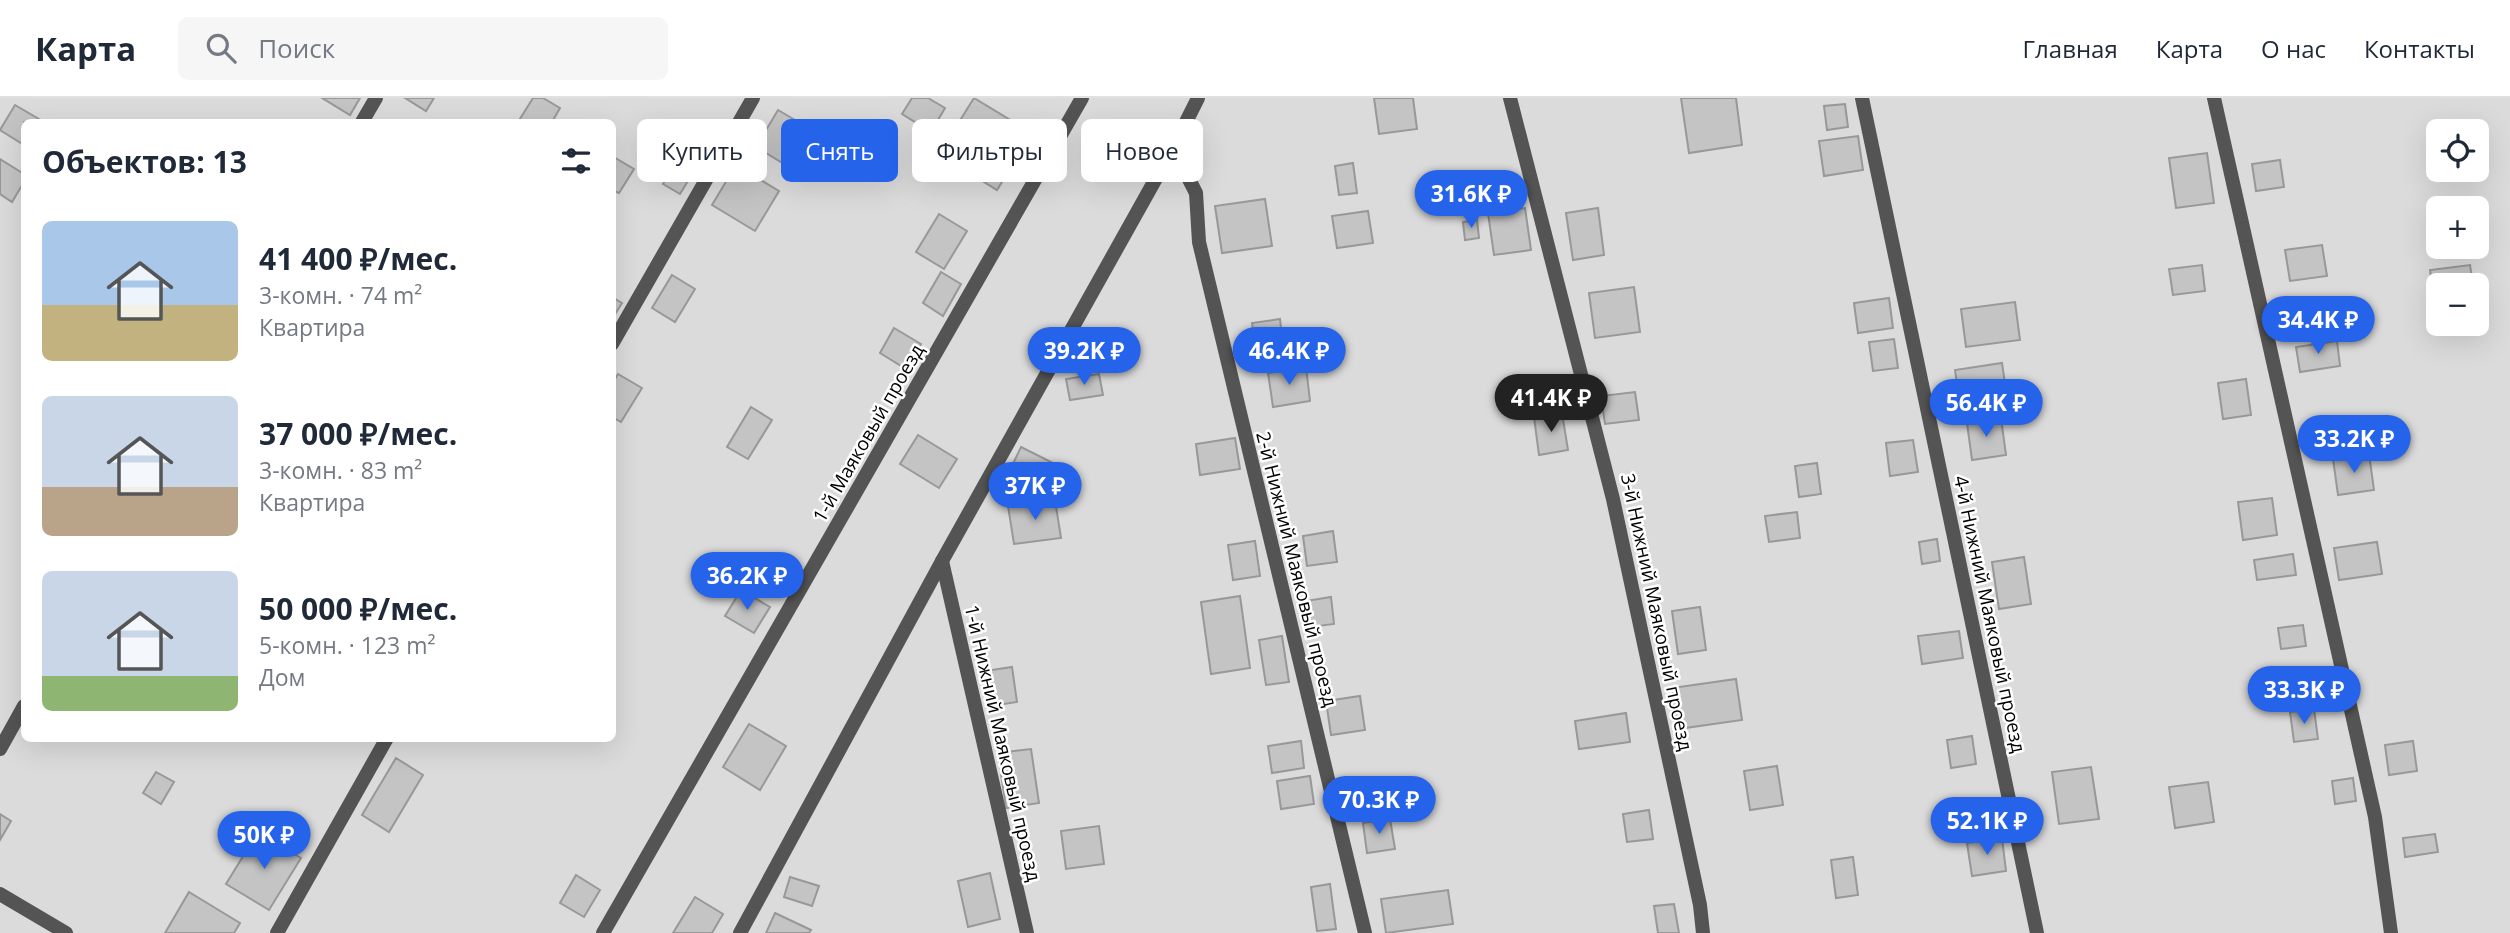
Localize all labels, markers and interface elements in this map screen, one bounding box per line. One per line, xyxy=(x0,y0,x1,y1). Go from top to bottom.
search box xyxy=(178,17,668,80)
text: Карта xyxy=(35,26,136,71)
icon: search xyxy=(202,29,240,67)
text: Поиск xyxy=(258,30,335,66)
text: Главная xyxy=(2023,32,2118,65)
text: Карта xyxy=(2156,32,2223,65)
text: О нас xyxy=(2261,32,2326,65)
text: Контакты xyxy=(2364,32,2475,65)
chip: Купить xyxy=(637,119,767,182)
chip: Снять xyxy=(781,119,898,182)
chip: Фильтры xyxy=(912,119,1067,182)
chip: Новое xyxy=(1081,119,1203,182)
map controls xyxy=(2426,119,2489,336)
button: locate xyxy=(2426,119,2489,182)
text: Объектов: 13 xyxy=(42,141,247,182)
icon: filters xyxy=(557,142,595,180)
pin: 31.6K ₽ xyxy=(1406,170,1536,230)
text: 31.6K ₽ xyxy=(1431,177,1511,209)
button: + xyxy=(2426,196,2489,259)
text: 41 400 ₽/мес. xyxy=(259,238,457,279)
icon: home xyxy=(98,249,182,333)
button: − xyxy=(2426,273,2489,336)
text: 3-комн. · 74 m² xyxy=(259,279,422,311)
pin: 34.4K ₽ xyxy=(2253,296,2383,356)
text: 34.4K ₽ xyxy=(2278,303,2358,335)
text: Квартира xyxy=(259,311,365,343)
pin: 39.2K ₽ xyxy=(1019,328,1149,387)
pin: 46.4K ₽ xyxy=(1224,328,1354,387)
text: 39.2K ₽ xyxy=(1044,334,1124,366)
text: 46.4K ₽ xyxy=(1249,334,1329,366)
street label: 1-й Маяковый проезд xyxy=(806,339,930,527)
pin: 41.4K ₽ xyxy=(1486,374,1616,434)
pin: 56.4K ₽ xyxy=(1921,380,2051,439)
text: 41.4K ₽ xyxy=(1511,381,1591,413)
text: 56.4K ₽ xyxy=(1946,386,2026,418)
text: 37 000 ₽/мес. xyxy=(259,413,457,454)
pin: 33.2K ₽ xyxy=(2289,416,2419,475)
text: 33.2K ₽ xyxy=(2314,422,2394,454)
icon: home xyxy=(98,424,182,508)
street label: 2-й Нижний Маяковый проезд xyxy=(1250,429,1344,709)
text: 3-комн. · 83 m² xyxy=(259,454,422,486)
pin: 37K ₽ xyxy=(986,462,1084,522)
text: 37K ₽ xyxy=(1005,469,1065,501)
street label: 3-й Нижний Маяковый проезд xyxy=(1615,471,1699,753)
street label: 4-й Нижний Маяковый проезд xyxy=(1948,473,2032,755)
text: Квартира xyxy=(259,486,365,518)
pin: 36.2K ₽ xyxy=(682,552,812,612)
text: 36.2K ₽ xyxy=(707,559,787,591)
text: 50 000 ₽/мес. xyxy=(259,588,457,629)
icon: home xyxy=(98,599,182,683)
street label: 1-й Нижний Маяковый проезд xyxy=(959,602,1047,884)
text: 5-комн. · 123 m² xyxy=(259,629,435,661)
text: Дом xyxy=(259,661,305,693)
pin: 33.3K ₽ xyxy=(2239,666,2369,726)
text: 33.3K ₽ xyxy=(2264,673,2344,705)
pin: 70.3K ₽ xyxy=(1314,776,1444,836)
text: 70.3K ₽ xyxy=(1339,783,1419,815)
pin: 52.1K ₽ xyxy=(1922,798,2052,857)
text: 52.1K ₽ xyxy=(1947,804,2027,836)
pin: 50K ₽ xyxy=(215,812,313,871)
text: 50K ₽ xyxy=(234,818,294,850)

